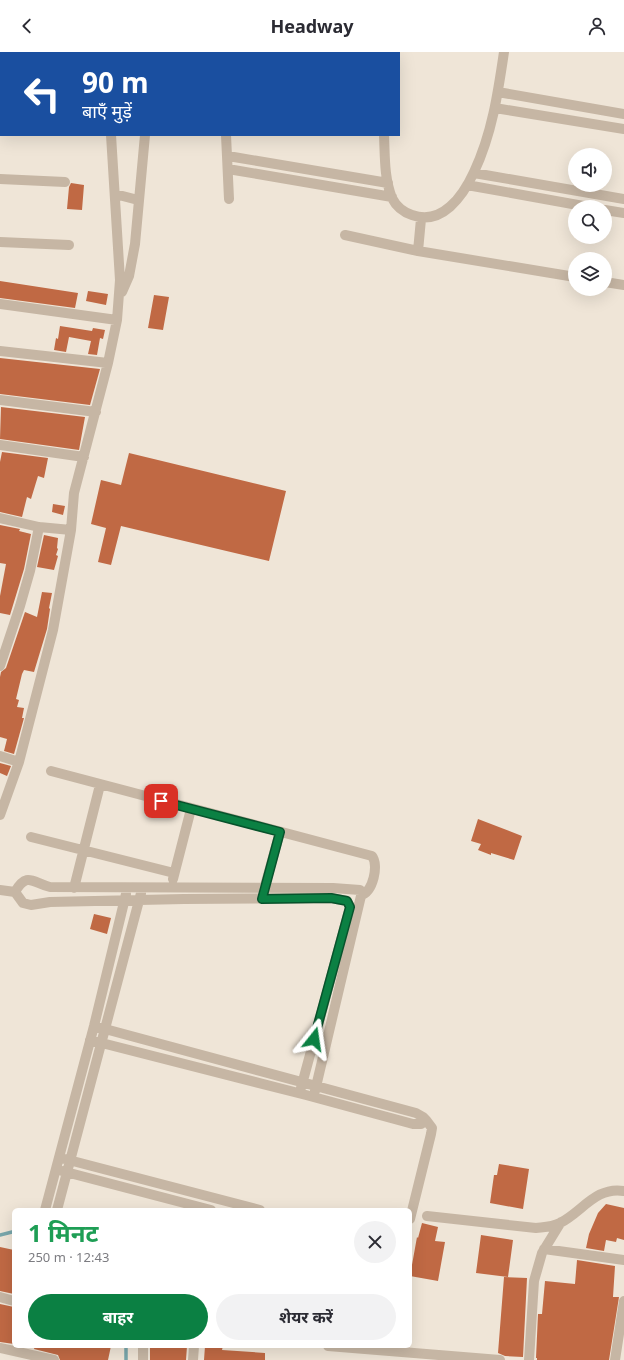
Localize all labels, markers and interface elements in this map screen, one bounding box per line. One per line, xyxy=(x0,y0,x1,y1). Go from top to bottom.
text: Headway xyxy=(270,14,354,38)
icon: back xyxy=(16,15,38,37)
icon: person xyxy=(586,15,608,37)
text: 90 m xyxy=(82,63,149,101)
icon: left xyxy=(16,68,68,120)
text: बाएँ मुड़ें xyxy=(82,99,132,123)
map controls xyxy=(568,148,612,296)
button: sound xyxy=(568,148,612,192)
button: search xyxy=(568,200,612,244)
button: layers xyxy=(568,252,612,296)
pin xyxy=(144,784,178,818)
icon: arrive xyxy=(150,790,172,812)
position arrow xyxy=(293,1018,335,1060)
text: 1 मिनट xyxy=(28,1216,98,1249)
button: close xyxy=(354,1221,396,1263)
text: 250 m · 12:43 xyxy=(28,1248,109,1266)
button: बाहर xyxy=(28,1294,208,1340)
button: शेयर करें xyxy=(216,1294,396,1340)

